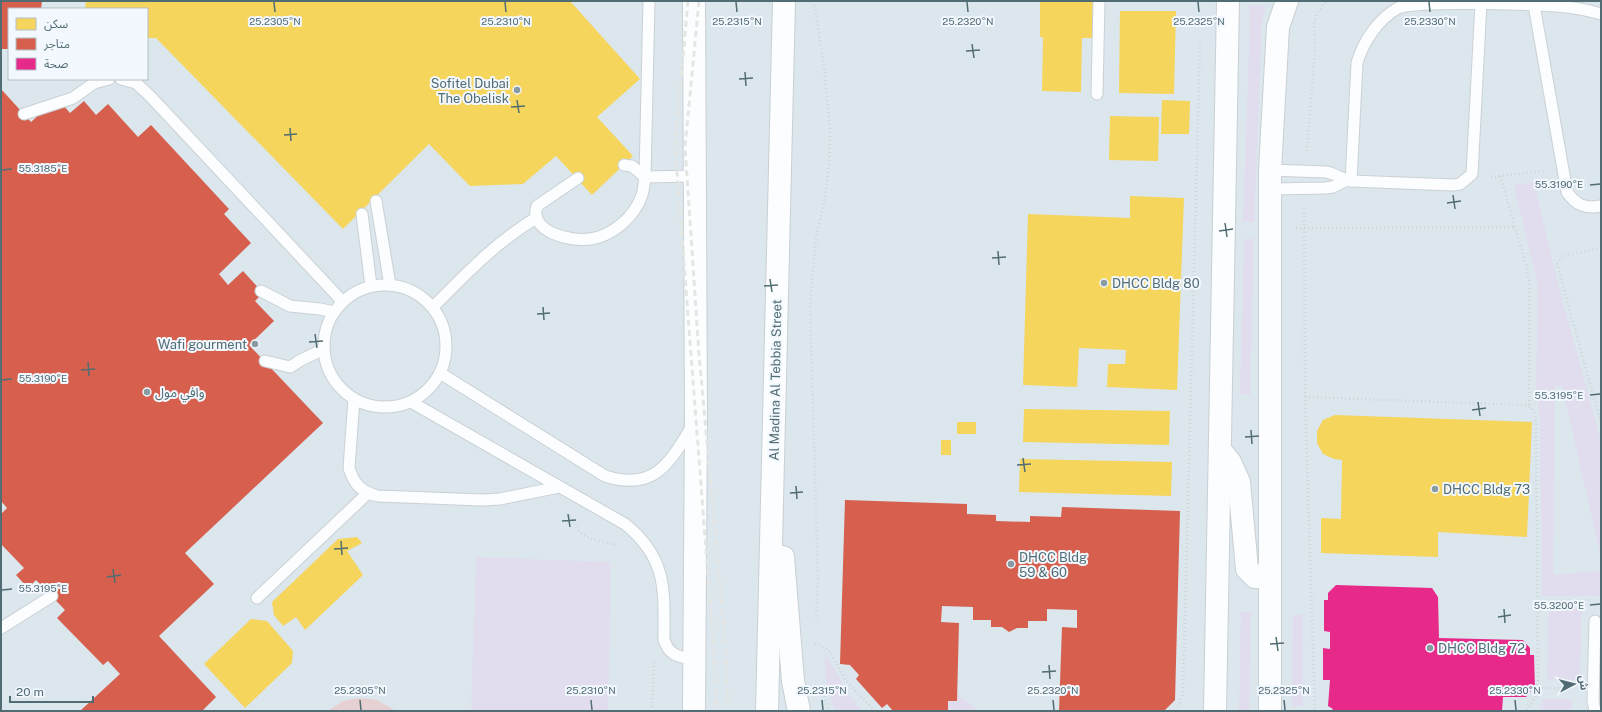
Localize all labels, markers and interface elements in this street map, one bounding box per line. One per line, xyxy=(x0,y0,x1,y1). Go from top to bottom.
legend xyxy=(8,8,148,80)
text: 25.2305°N xyxy=(249,15,301,27)
text: 25.2310°N xyxy=(481,15,531,27)
text: 25.2315°N xyxy=(712,15,762,27)
text: 25.2320°N xyxy=(942,15,994,27)
text: 25.2325°N xyxy=(1173,15,1225,27)
text: 25.2330°N xyxy=(1404,15,1456,27)
text: سكن xyxy=(44,17,68,31)
text: متاجر xyxy=(43,37,70,51)
text: صحة xyxy=(44,57,68,71)
place label: Sofitel Dubai The Obelisk xyxy=(431,76,509,106)
marker: Sofitel Dubai The Obelisk xyxy=(512,85,522,95)
text: 55.3185°E xyxy=(18,162,68,174)
text: 55.3190°E xyxy=(1535,178,1583,190)
place label: DHCC Bldg 80 xyxy=(1112,276,1200,291)
marker: DHCC Bldg 80 xyxy=(1099,278,1109,288)
street label: Al Madina Al Tebbia Street xyxy=(767,299,784,461)
place label: Wafi gourment xyxy=(158,337,247,352)
marker: Wafi gourment xyxy=(250,339,260,349)
text: 55.3190°E xyxy=(19,372,67,384)
place label: وافي مول xyxy=(155,385,205,403)
marker: وافي مول xyxy=(142,387,152,397)
text: 55.3195°E xyxy=(1535,389,1583,401)
place label: DHCC Bldg 73 xyxy=(1443,482,1530,497)
marker: DHCC Bldg 73 xyxy=(1430,484,1440,494)
place label: DHCC Bldg 59 & 60 xyxy=(1019,550,1087,580)
marker: DHCC Bldg 59 & 60 xyxy=(1006,559,1016,569)
text: 55.3195°E xyxy=(19,582,67,594)
text: 55.3200°E xyxy=(1534,599,1584,611)
place label: DHCC Bldg 72 xyxy=(1438,641,1525,656)
marker: DHCC Bldg 72 xyxy=(1425,643,1435,653)
north arrow xyxy=(1554,664,1594,704)
text: ش xyxy=(1576,675,1591,691)
scale bar xyxy=(10,678,93,704)
text: 25.2305°N xyxy=(334,684,386,696)
text: 25.2310°N xyxy=(566,684,616,696)
text: 25.2315°N xyxy=(797,684,847,696)
text: 25.2320°N xyxy=(1027,684,1079,696)
text: 25.2325°N xyxy=(1258,684,1310,696)
text: 25.2330°N xyxy=(1489,684,1541,696)
text: 20 m xyxy=(16,685,44,699)

